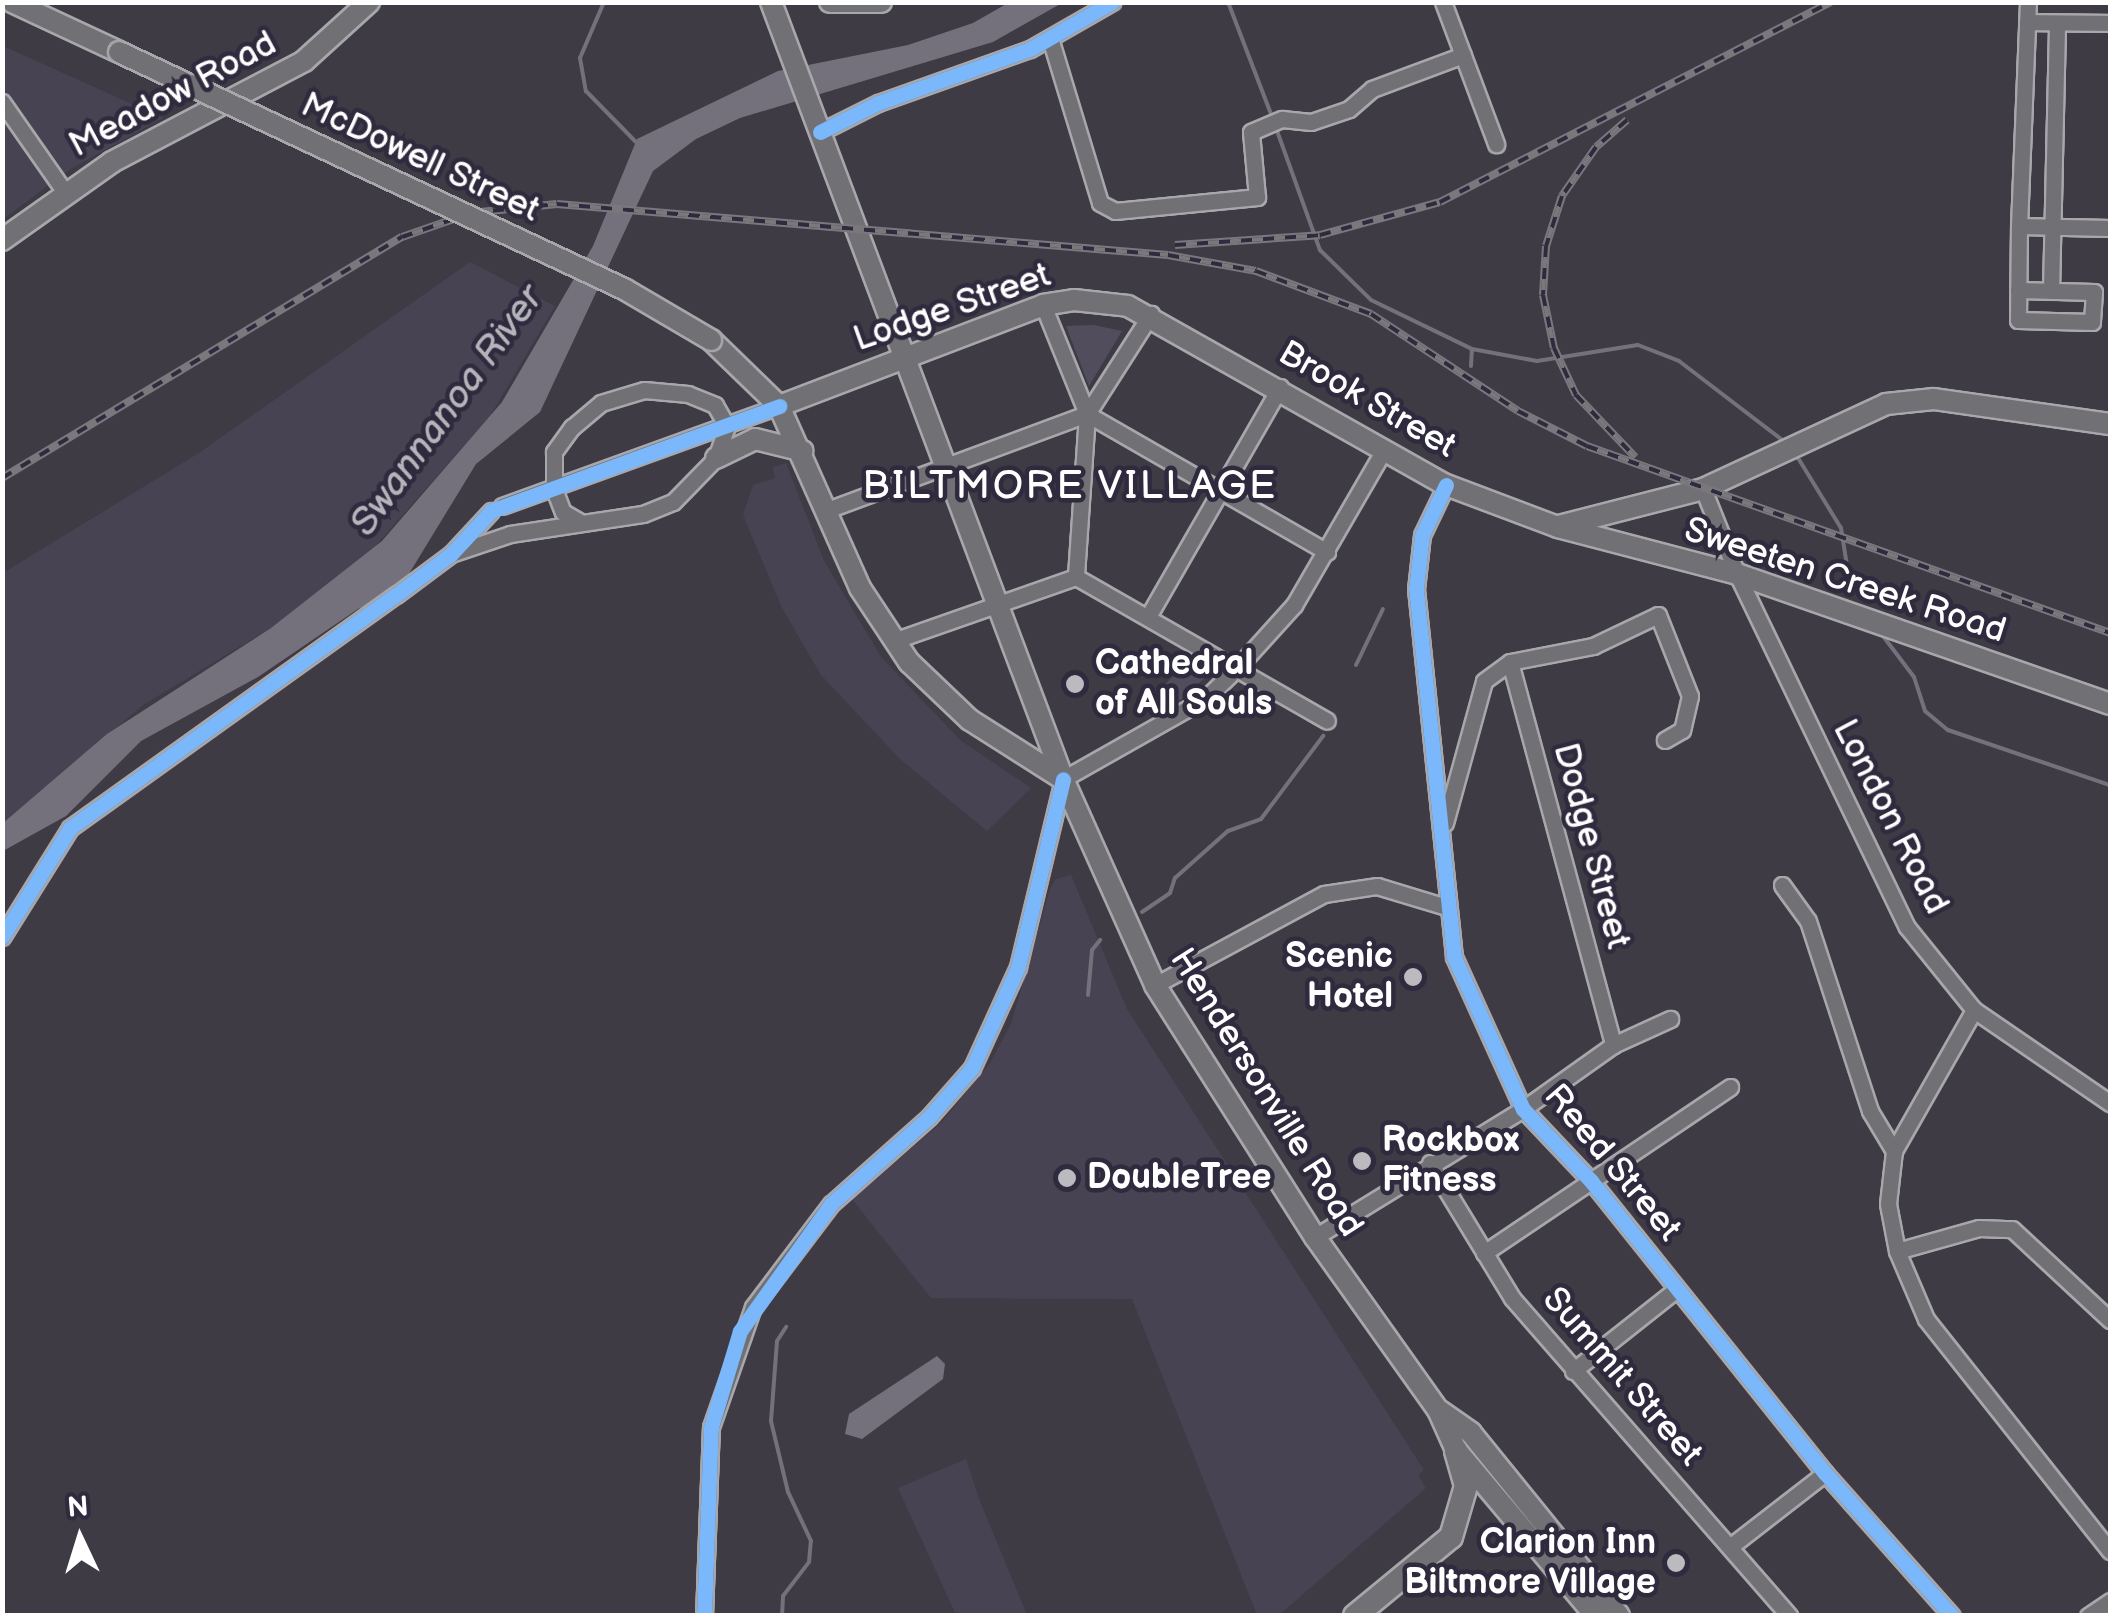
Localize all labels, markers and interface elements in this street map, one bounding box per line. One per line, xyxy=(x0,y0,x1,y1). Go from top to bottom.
street label: Meadow Road xyxy=(62,23,284,167)
street label: McDowell Street xyxy=(294,84,546,232)
street label: Lodge Street xyxy=(848,255,1056,361)
water label: Swannanoa River xyxy=(341,277,553,545)
street label: Brook Street xyxy=(1271,332,1463,468)
district label: BILTMORE VILLAGE xyxy=(862,462,1278,510)
street label: Sweeten Creek Road xyxy=(1679,509,2011,653)
place label: Cathedral of All Souls xyxy=(1095,643,1272,725)
marker: Cathedral of All Souls xyxy=(1064,673,1086,695)
street label: London Road xyxy=(1823,713,1957,921)
street label: Dodge Street xyxy=(1543,738,1639,954)
place label: Scenic Hotel xyxy=(1285,936,1393,1018)
street label: Hendersonville Road xyxy=(1160,941,1372,1245)
marker: Scenic Hotel xyxy=(1402,966,1424,988)
street label: Reed Street xyxy=(1534,1076,1690,1250)
place label: Rockbox Fitness xyxy=(1382,1120,1519,1202)
marker: Rockbox Fitness xyxy=(1351,1150,1373,1172)
place label: DoubleTree xyxy=(1087,1157,1271,1199)
marker: DoubleTree xyxy=(1056,1167,1078,1189)
street label: Summit Street xyxy=(1533,1279,1711,1475)
north arrow xyxy=(30,1488,130,1588)
text: N xyxy=(66,1490,90,1525)
place label: Clarion Inn Biltmore Village xyxy=(1402,1522,1656,1604)
marker: Clarion Inn Biltmore Village xyxy=(1665,1552,1687,1574)

